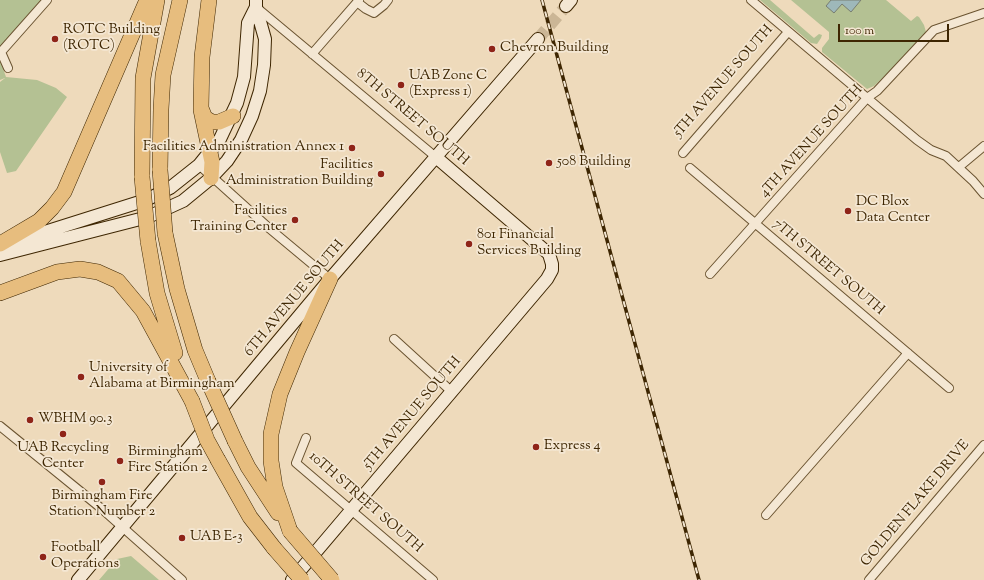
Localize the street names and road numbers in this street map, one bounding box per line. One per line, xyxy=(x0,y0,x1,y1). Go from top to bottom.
street label: 5TH AVENUE SOUTH xyxy=(671,22,777,142)
street label: 8TH STREET SOUTH xyxy=(352,66,472,170)
street label: 4TH AVENUE SOUTH xyxy=(757,82,867,202)
street label: 7TH STREET SOUTH xyxy=(769,216,887,320)
street label: 6TH AVENUE SOUTH xyxy=(241,237,349,361)
street label: 5TH AVENUE SOUTH xyxy=(361,354,465,474)
street label: GOLDEN FLAKE DRIVE xyxy=(858,437,974,571)
street label: 10TH STREET SOUTH xyxy=(305,449,425,557)

